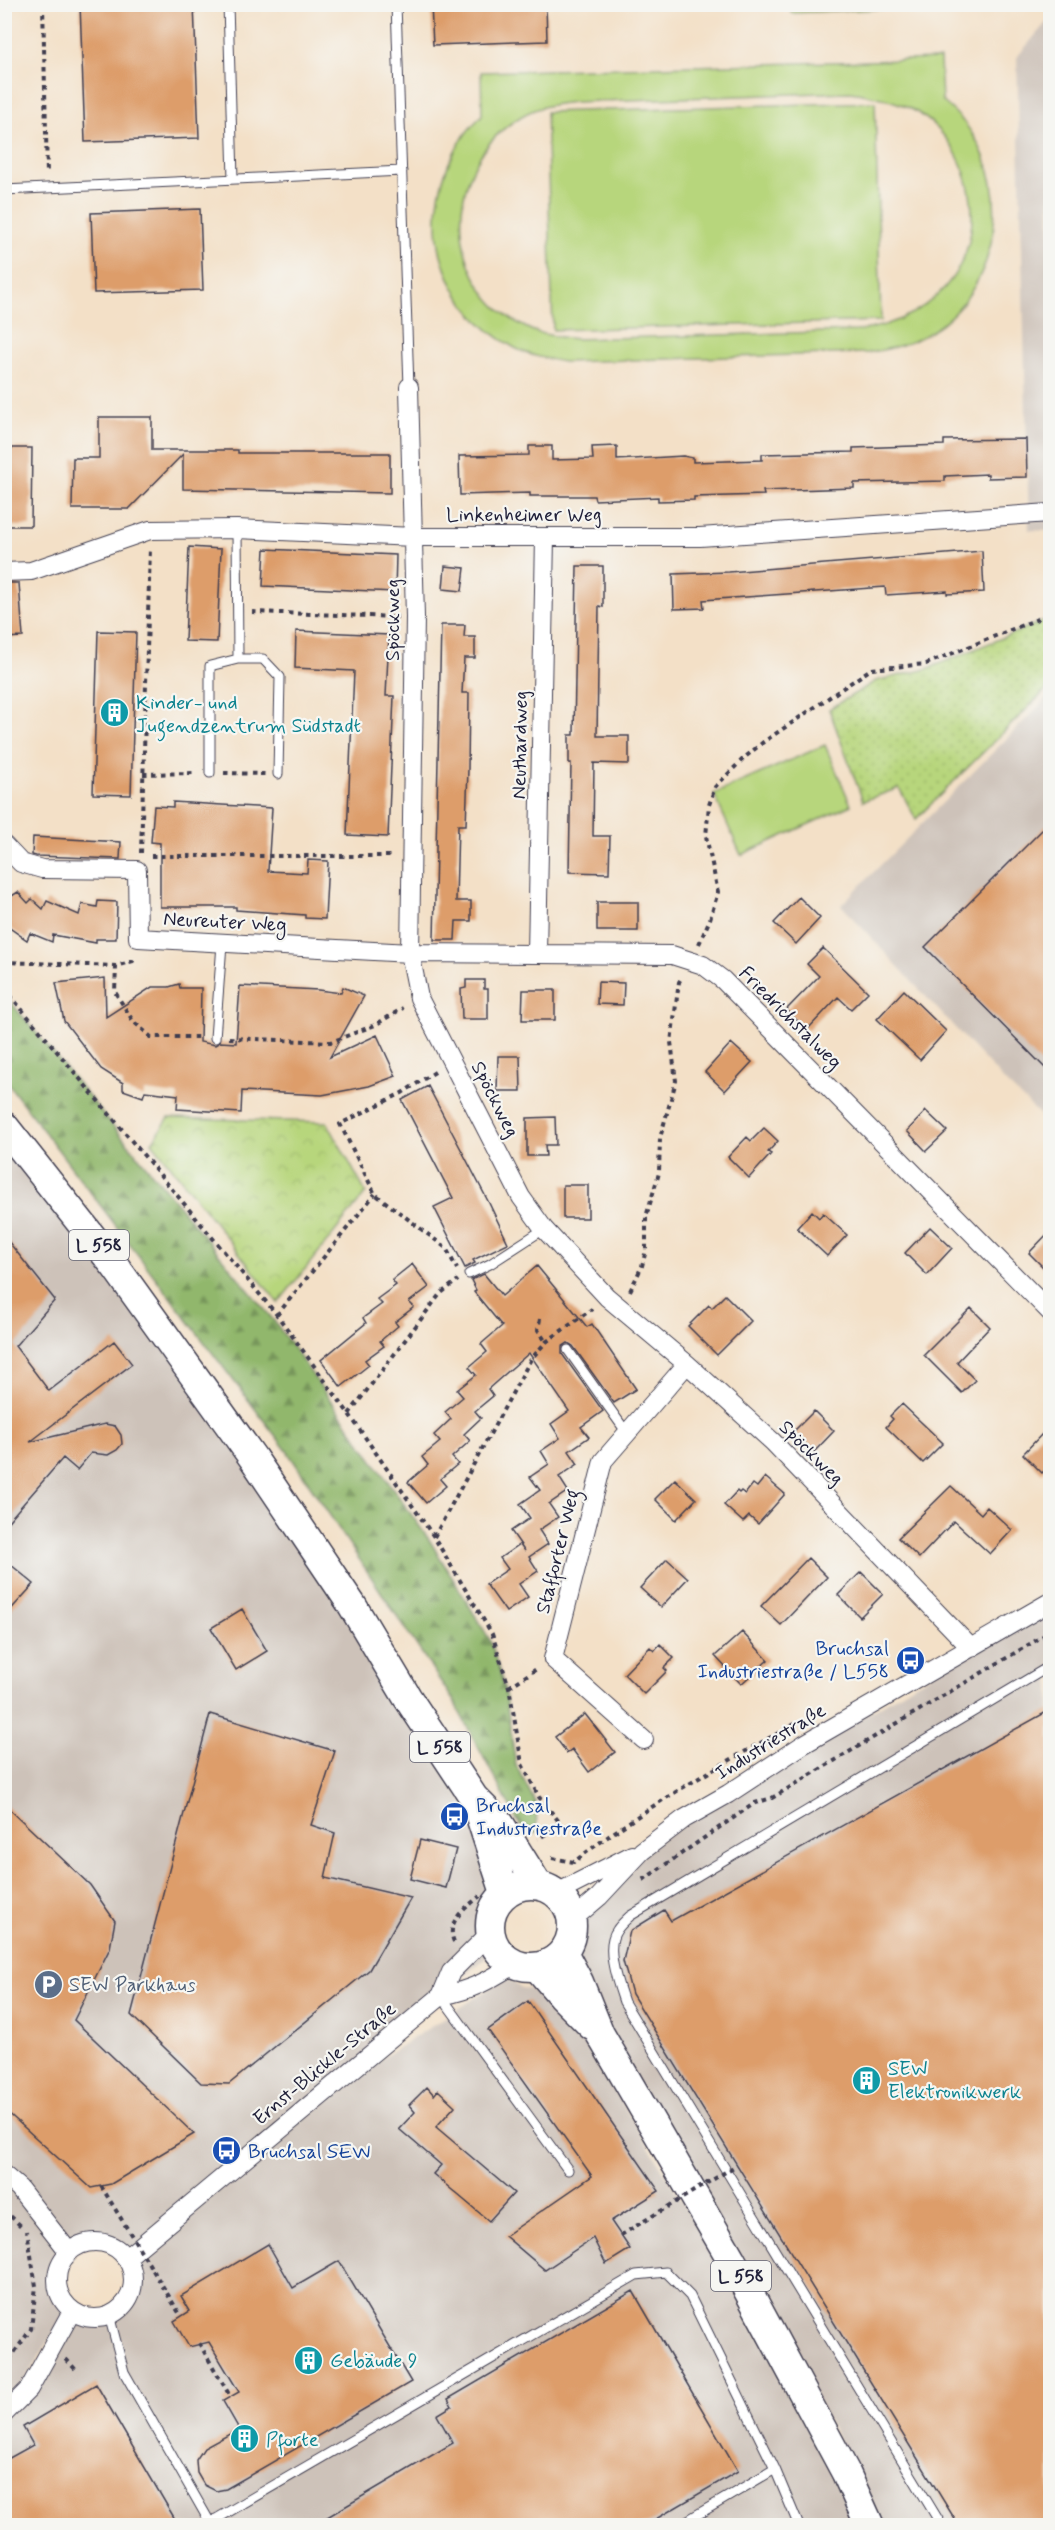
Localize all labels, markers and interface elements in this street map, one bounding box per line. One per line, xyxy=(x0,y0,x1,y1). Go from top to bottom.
street label: Linkenheimer Weg xyxy=(446,502,602,529)
street label: Spöckweg xyxy=(380,579,407,661)
place label: Kinder- und Jugendzentrum Südstadt xyxy=(136,690,361,742)
street label: Neuthardweg xyxy=(506,691,535,800)
building icon: Kinder- und Jugendzentrum Südstadt xyxy=(99,697,131,729)
street label: Neureuter Weg xyxy=(163,906,287,940)
street label: Friedrichstalweg xyxy=(732,960,848,1076)
street label: Spöckweg xyxy=(464,1057,525,1142)
road number: L 558 xyxy=(69,1230,129,1260)
street label: Spöckweg xyxy=(772,1414,850,1492)
street label: Stafforter Weg xyxy=(530,1486,589,1617)
place label: Bruchsal Industriestraße / L558 xyxy=(698,1636,889,1686)
bus stop icon: Bruchsal Industriestraße / L558 xyxy=(894,1644,926,1676)
street label: Industriestraße xyxy=(710,1697,832,1787)
road number: L 558 xyxy=(410,1732,470,1762)
place label: Bruchsal Industriestraße xyxy=(476,1793,602,1843)
bus stop icon: Bruchsal Industriestraße xyxy=(439,1801,471,1833)
parking icon: SEW Parkhaus xyxy=(32,1968,64,2000)
place label: SEW Parkhaus xyxy=(69,1972,196,1999)
street label: Ernst-Blickle-Straße xyxy=(248,1996,402,2132)
place label: SEW Elektronikwerk xyxy=(888,2056,1021,2106)
building icon: SEW Elektronikwerk xyxy=(851,2064,883,2096)
bus stop icon: Bruchsal SEW xyxy=(211,2135,243,2167)
place label: Bruchsal SEW xyxy=(248,2139,370,2166)
road number: L 558 xyxy=(711,2261,771,2291)
building icon: Gebäude 9 xyxy=(293,2344,325,2376)
place label: Gebäude 9 xyxy=(330,2348,418,2375)
building icon: Pforte xyxy=(229,2423,261,2455)
place label: Pforte xyxy=(266,2427,319,2456)

